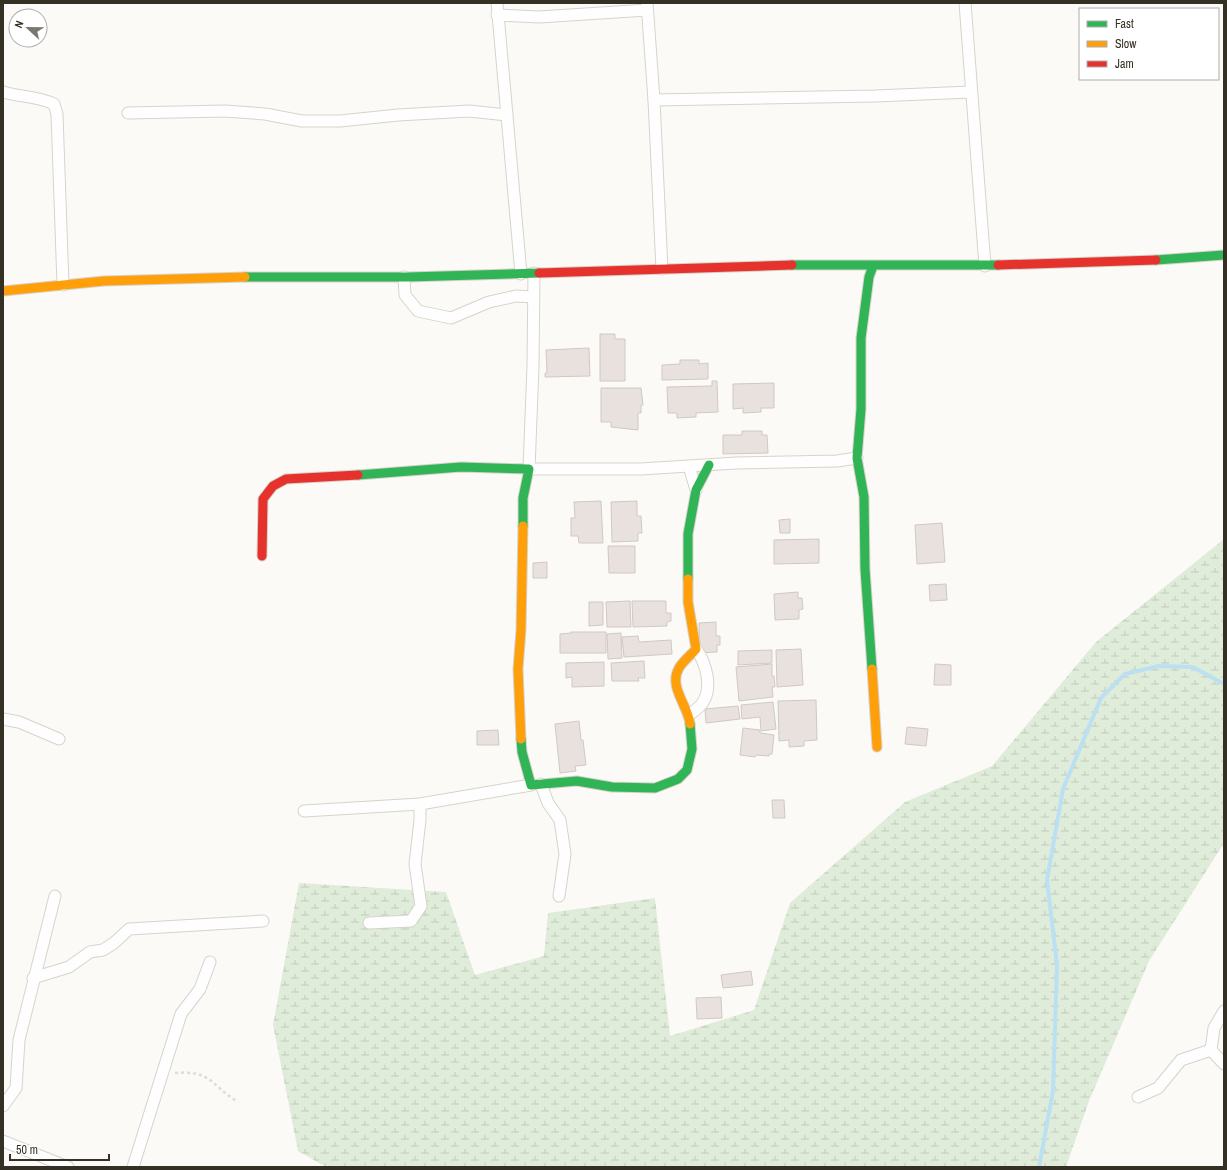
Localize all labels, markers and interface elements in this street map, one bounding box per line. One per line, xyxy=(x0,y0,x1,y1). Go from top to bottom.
north arrow xyxy=(8,8,48,48)
legend xyxy=(1079,8,1219,80)
text: Fast xyxy=(1115,16,1134,32)
text: N xyxy=(11,19,26,30)
text: Slow xyxy=(1115,36,1137,52)
text: Jam xyxy=(1115,56,1134,72)
scale bar xyxy=(10,1136,109,1162)
text: 50 m xyxy=(16,1142,38,1158)

